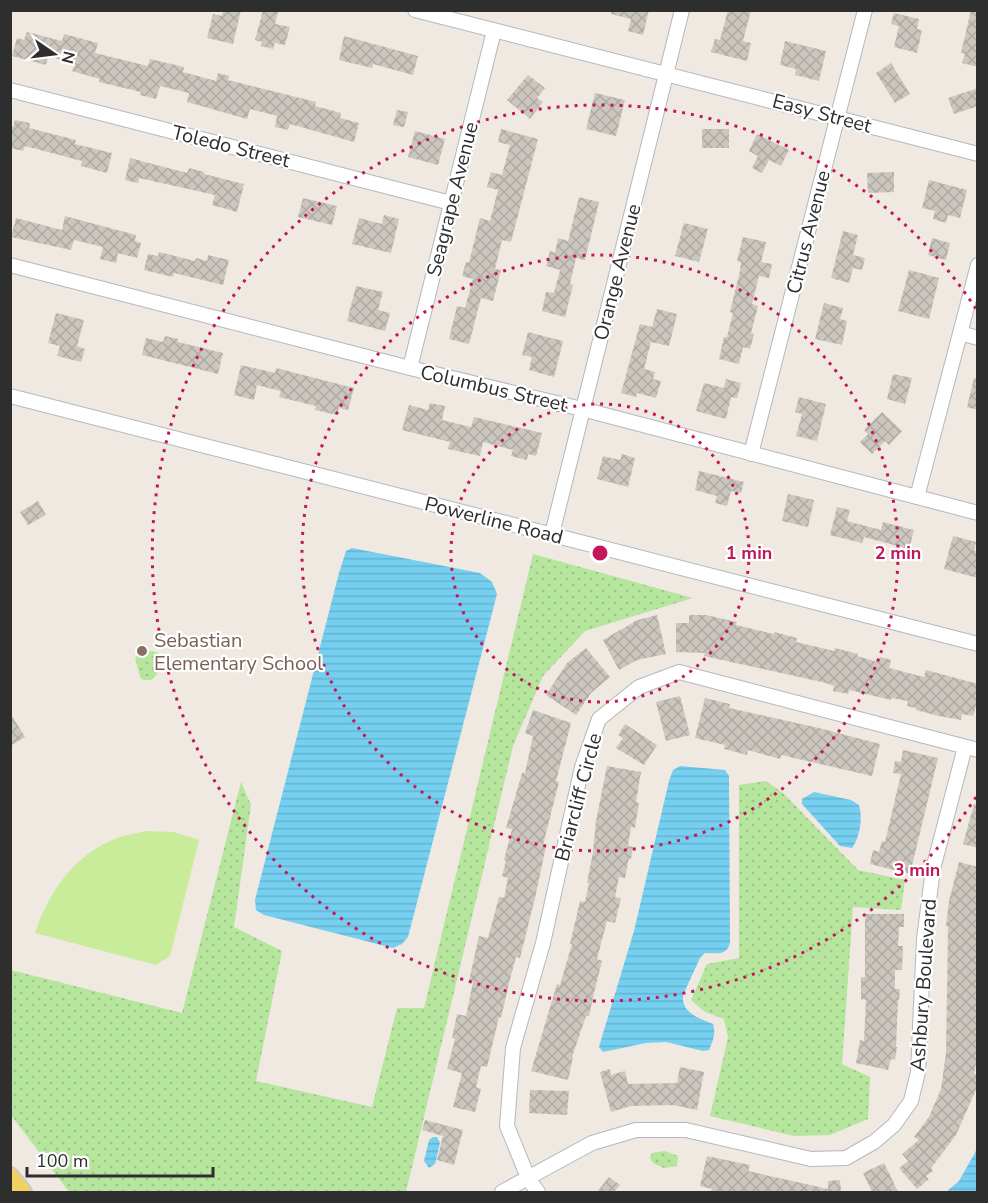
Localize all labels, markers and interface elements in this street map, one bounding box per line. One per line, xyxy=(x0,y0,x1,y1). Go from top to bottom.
north arrow xyxy=(24,24,84,84)
text: N xyxy=(55,49,80,66)
street label: Easy Street xyxy=(769,87,875,140)
street label: Toledo Street xyxy=(169,119,294,174)
street label: Seagrape Avenue xyxy=(420,119,485,279)
street label: Citrus Avenue xyxy=(780,168,837,297)
street label: Orange Avenue xyxy=(587,201,648,343)
street label: Columbus Street xyxy=(418,358,571,419)
street label: Powerline Road xyxy=(422,490,566,551)
text: 1 min xyxy=(726,541,772,565)
text: 2 min xyxy=(875,541,921,565)
centre of rings xyxy=(590,543,610,563)
place label: Sebastian Elementary School xyxy=(154,627,323,677)
marker: Sebastian Elementary School xyxy=(135,644,149,658)
street label: Briarcliff Circle xyxy=(548,730,609,864)
text: 3 min xyxy=(894,858,940,882)
street label: Ashbury Boulevard xyxy=(904,898,943,1072)
scale bar xyxy=(27,1140,213,1178)
text: 100 m xyxy=(36,1149,88,1173)

